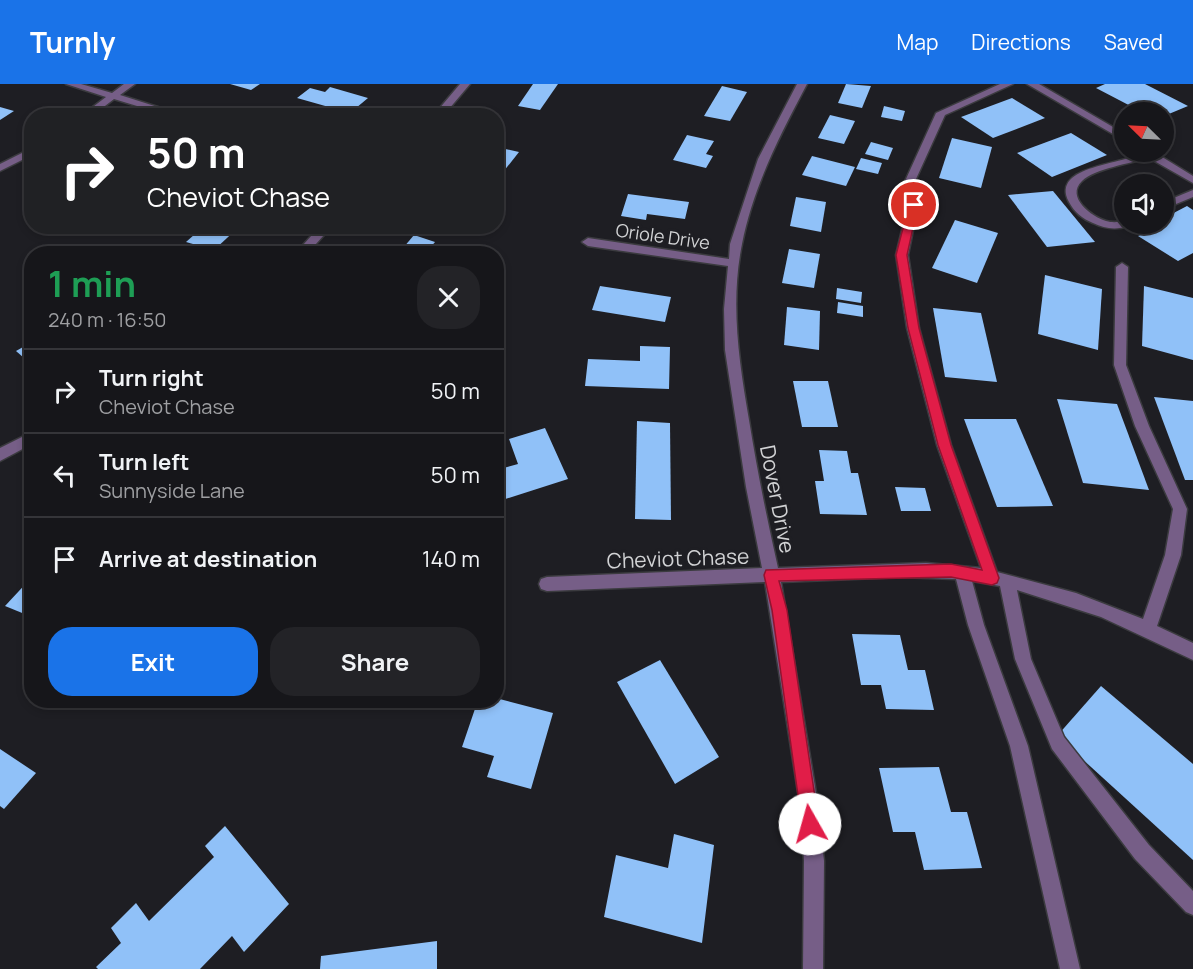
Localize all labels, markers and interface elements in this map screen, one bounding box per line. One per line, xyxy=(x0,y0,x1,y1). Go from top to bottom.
text: Turnly xyxy=(30,23,115,61)
text: Map xyxy=(897,28,938,56)
text: Directions xyxy=(971,28,1071,56)
text: Saved xyxy=(1104,28,1163,56)
north arrow xyxy=(1114,102,1174,162)
map controls xyxy=(1114,102,1174,234)
text: 50 m xyxy=(147,123,245,181)
icon: right xyxy=(48,132,126,210)
button: sound xyxy=(1114,174,1174,234)
text: Cheviot Chase xyxy=(147,178,330,215)
pin xyxy=(888,179,939,230)
icon: arrive xyxy=(897,188,930,221)
street label: Oriole Drive xyxy=(614,218,712,254)
text: 1 min xyxy=(48,259,136,308)
button: close xyxy=(417,266,480,329)
text: 240 m · 16:50 xyxy=(48,306,166,333)
text: Turn right xyxy=(99,363,204,393)
icon: right xyxy=(48,375,81,408)
text: 50 m xyxy=(431,376,480,406)
text: Cheviot Chase xyxy=(99,393,235,420)
street label: Dover Drive xyxy=(754,443,802,555)
text: Turn left xyxy=(99,447,189,477)
icon: left xyxy=(48,459,81,492)
text: 50 m xyxy=(431,460,480,490)
text: Sunnyside Lane xyxy=(99,477,245,504)
street label: Cheviot Chase xyxy=(606,542,750,574)
icon: arrive xyxy=(48,543,81,576)
text: Arrive at destination xyxy=(99,544,317,574)
text: 140 m xyxy=(422,544,480,574)
button: Exit xyxy=(48,627,258,696)
button: Share xyxy=(270,627,480,696)
position arrow xyxy=(778,792,842,856)

